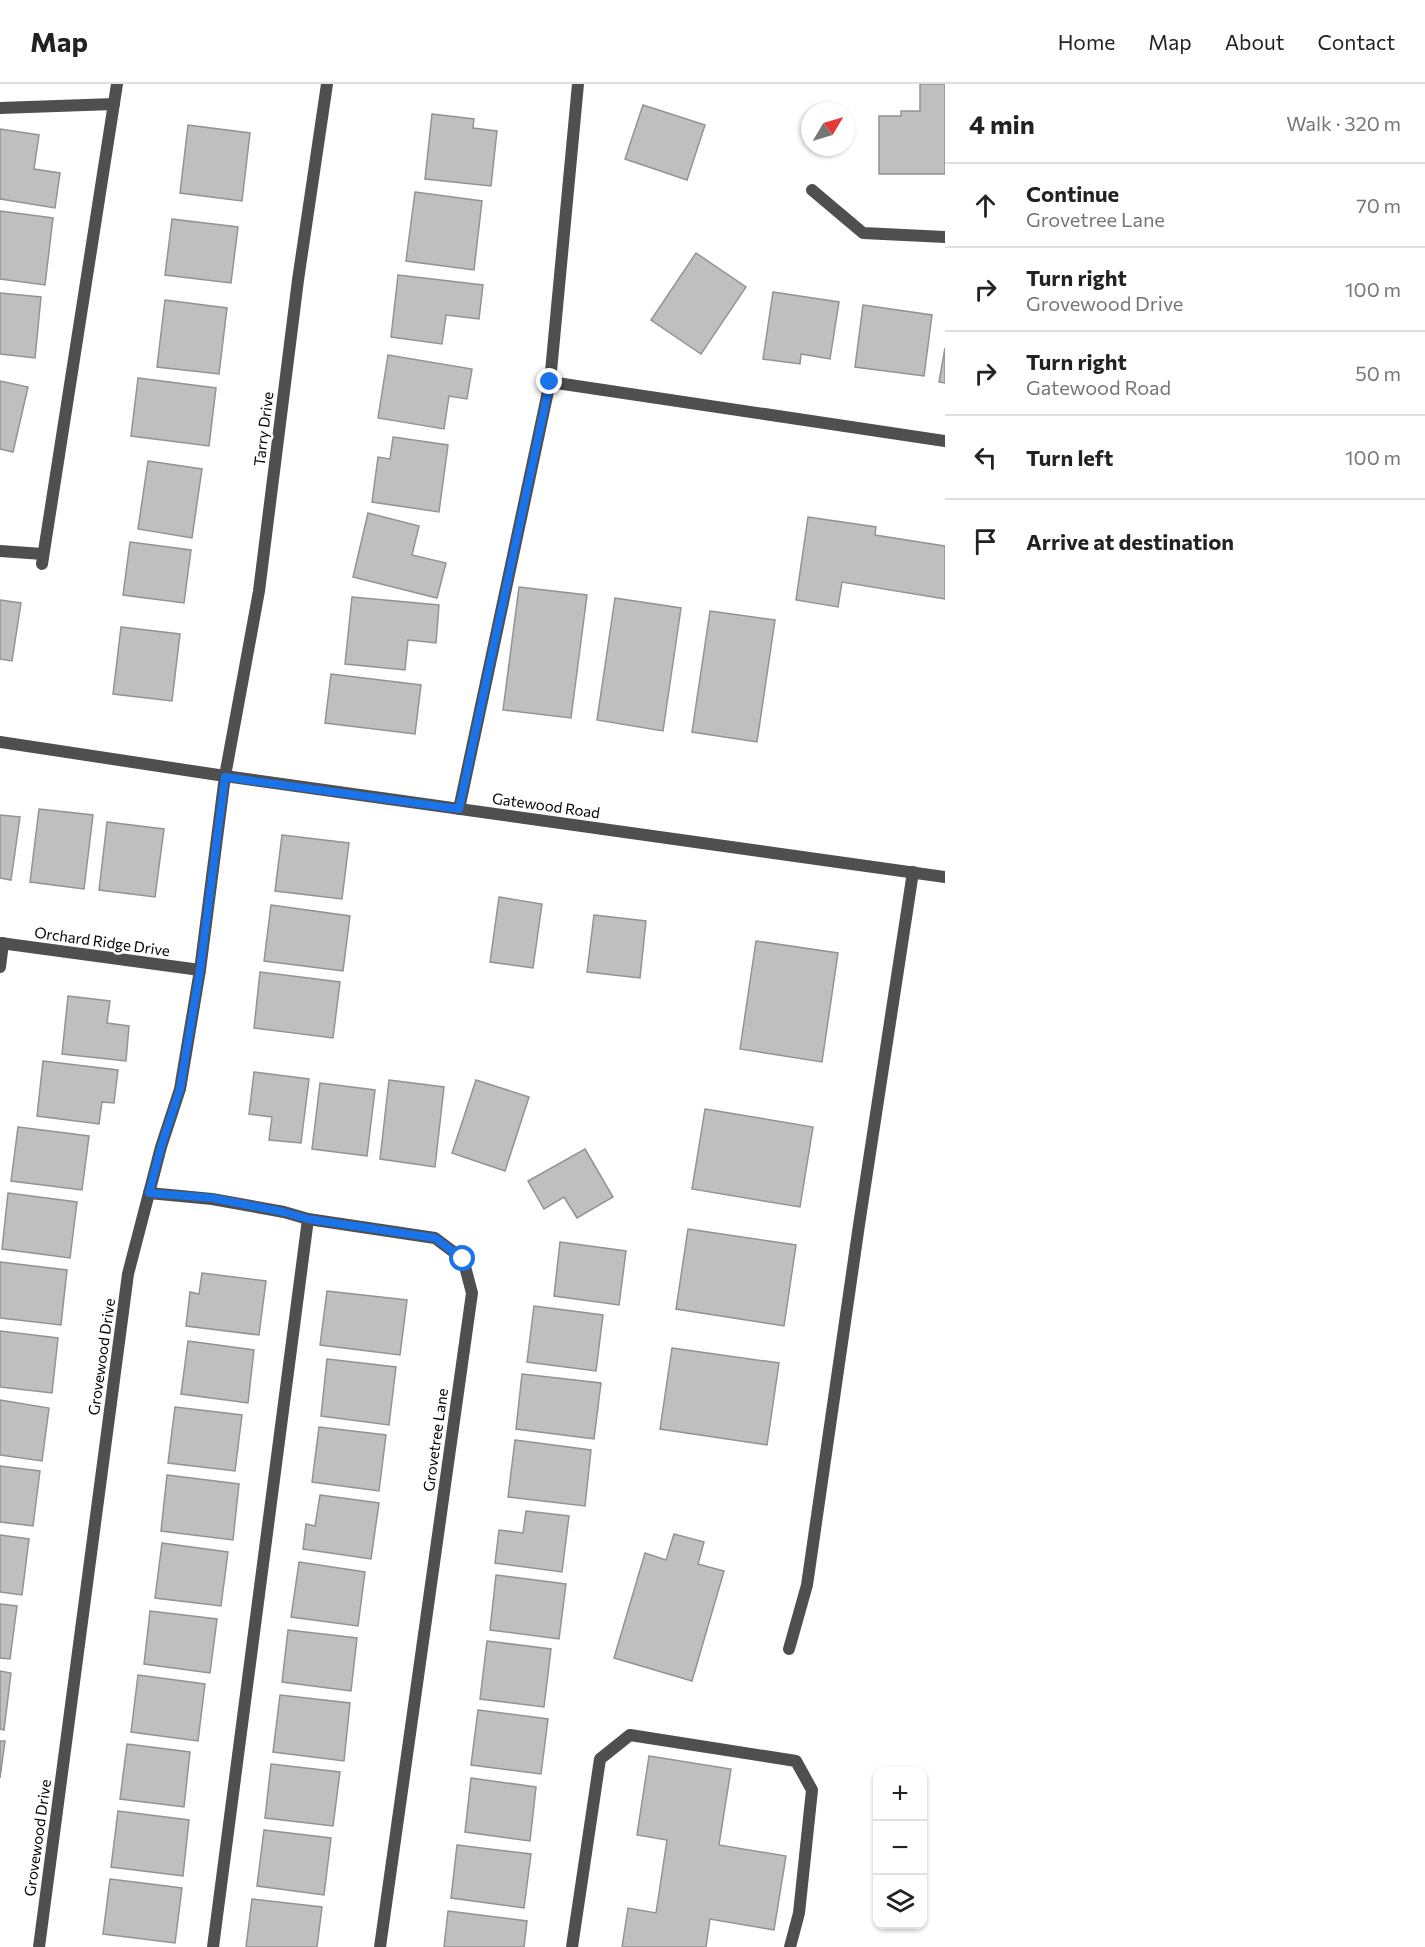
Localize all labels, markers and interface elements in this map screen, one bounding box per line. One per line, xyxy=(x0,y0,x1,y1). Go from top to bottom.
text: Map xyxy=(30,24,88,58)
text: Home xyxy=(1058,29,1115,54)
text: Map xyxy=(1148,29,1192,54)
text: About xyxy=(1225,29,1284,54)
text: Contact xyxy=(1317,29,1395,54)
north arrow xyxy=(801,102,855,156)
text: 4 min xyxy=(969,108,1035,139)
text: Walk · 320 m xyxy=(1286,111,1401,135)
text: Continue xyxy=(1026,180,1119,207)
icon: ahead xyxy=(969,189,1002,222)
text: 70 m xyxy=(1356,193,1401,217)
text: Grovetree Lane xyxy=(1026,207,1165,231)
text: Turn right xyxy=(1026,264,1127,291)
icon: right xyxy=(969,273,1002,306)
text: 100 m xyxy=(1345,277,1401,301)
text: Grovewood Drive xyxy=(1026,291,1183,315)
text: Turn right xyxy=(1026,348,1127,375)
icon: right xyxy=(969,357,1002,390)
text: 50 m xyxy=(1355,361,1401,385)
route end xyxy=(536,368,562,394)
text: Gatewood Road xyxy=(1026,375,1171,399)
street label: Tarry Drive xyxy=(250,390,277,467)
icon: left xyxy=(969,441,1002,474)
text: Turn left xyxy=(1026,444,1113,471)
text: 100 m xyxy=(1345,445,1401,469)
icon: arrive xyxy=(969,525,1002,558)
text: Arrive at destination xyxy=(1026,528,1234,555)
street label: Gatewood Road xyxy=(491,789,601,821)
street label: Orchard Ridge Drive xyxy=(33,923,171,959)
route start xyxy=(449,1245,475,1271)
street label: Grovewood Drive xyxy=(84,1297,118,1417)
street label: Grovetree Lane xyxy=(419,1387,451,1493)
map controls xyxy=(873,1767,927,1929)
button: + xyxy=(873,1767,927,1821)
street label: Grovewood Drive xyxy=(20,1778,54,1898)
button: − xyxy=(873,1821,927,1875)
button: layers xyxy=(873,1875,927,1929)

